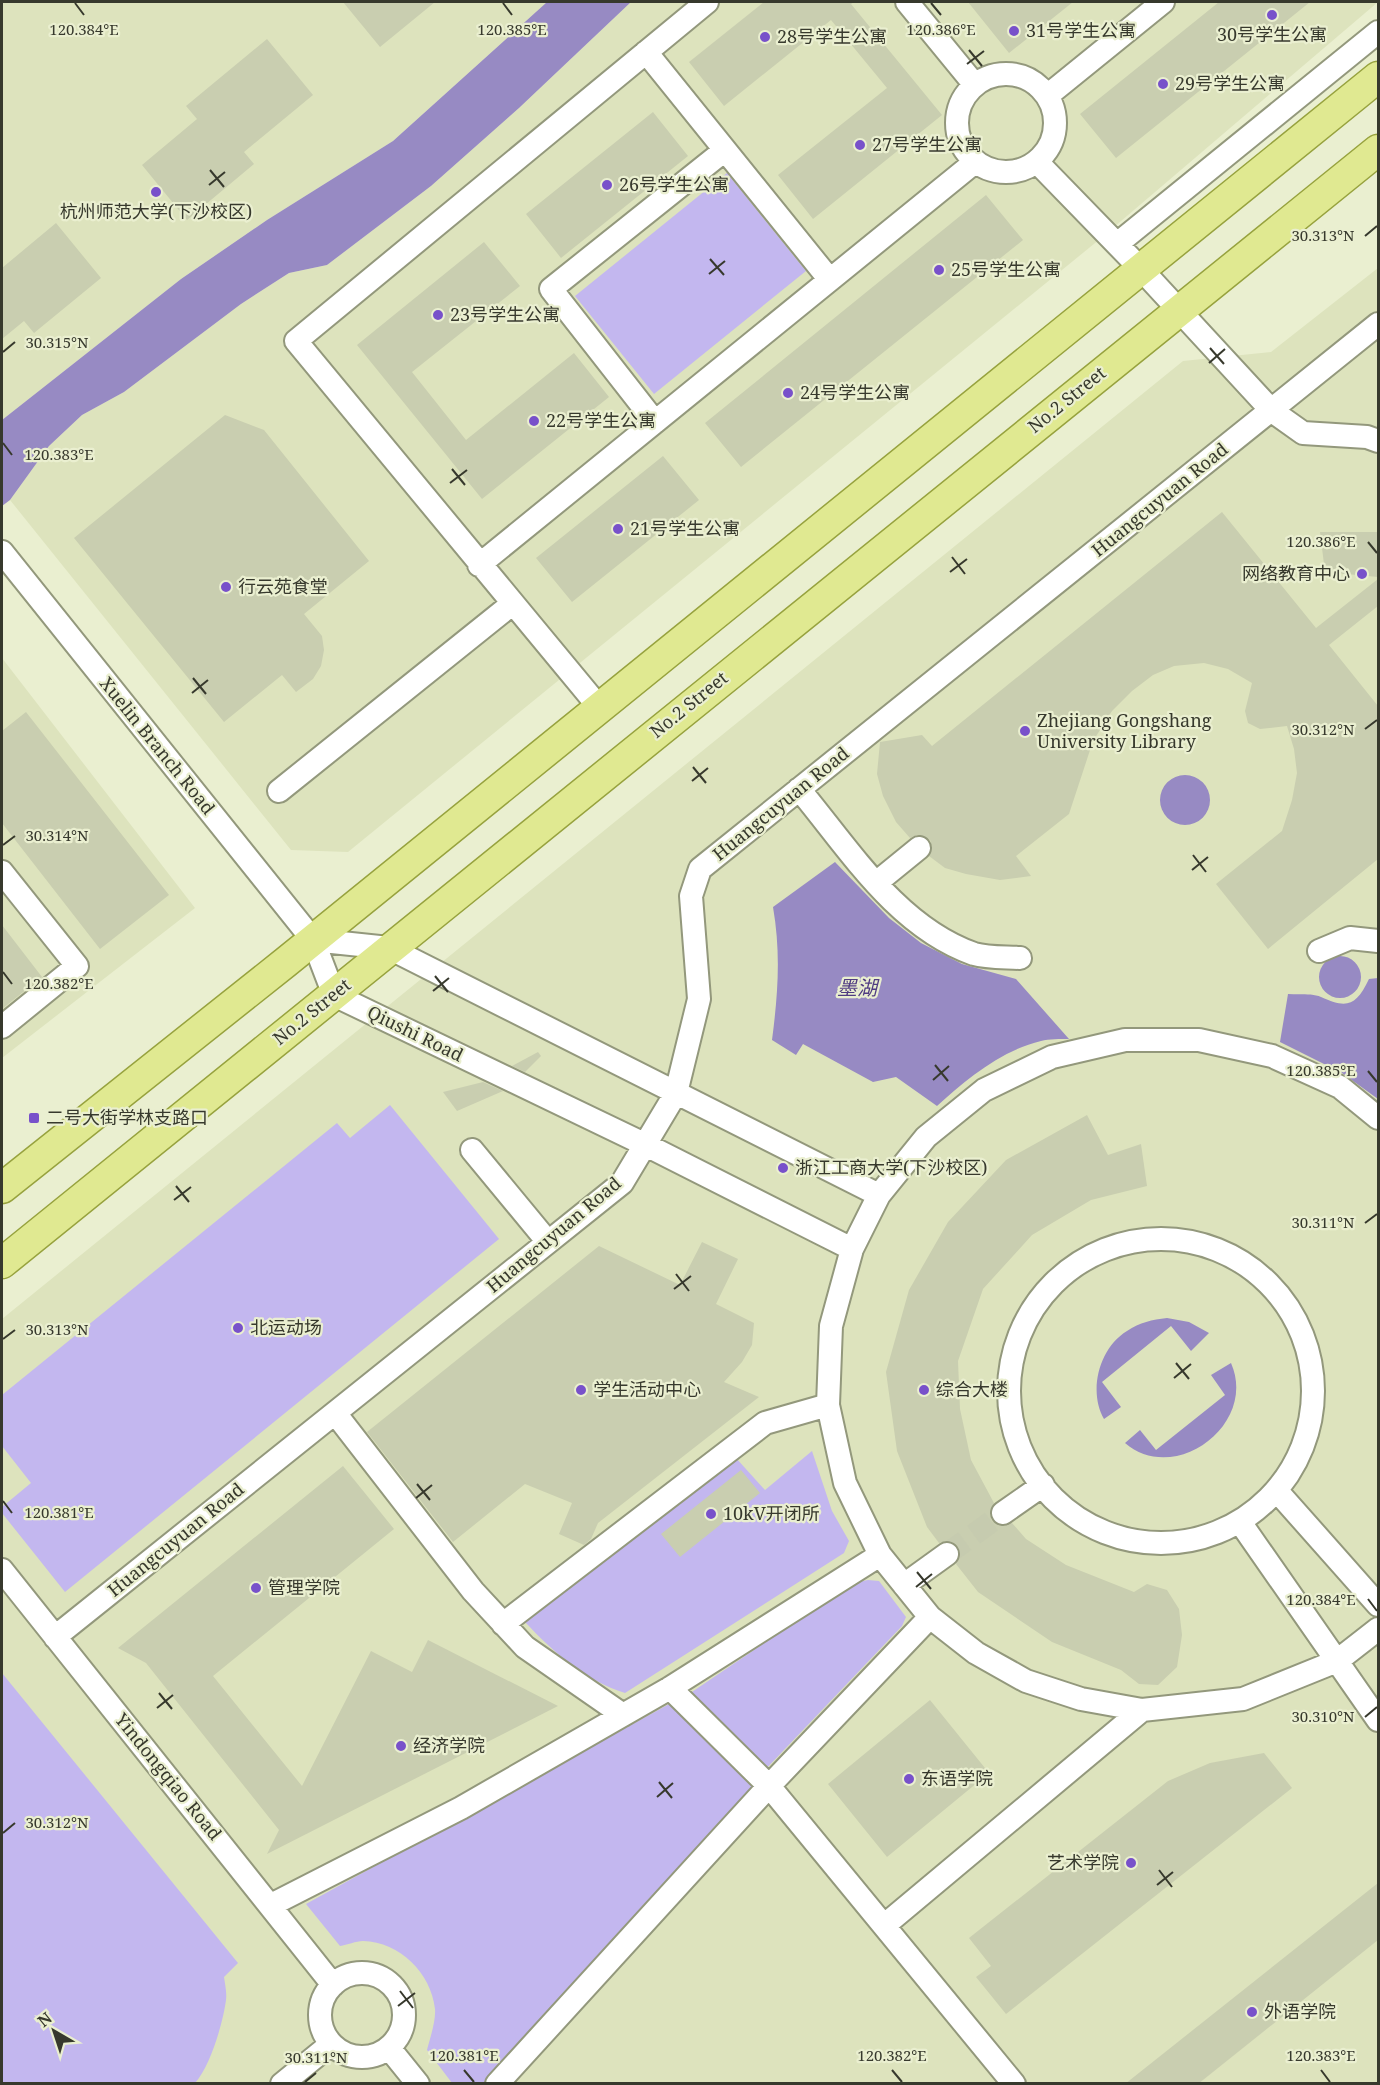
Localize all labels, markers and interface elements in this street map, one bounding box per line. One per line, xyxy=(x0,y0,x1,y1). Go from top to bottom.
marker: 30号学生公寓 xyxy=(1265,8,1279,22)
place label: 31号学生公寓 xyxy=(1026,18,1136,42)
text: 120.384°E xyxy=(49,19,119,39)
text: 120.385°E xyxy=(477,19,547,39)
text: 120.386°E xyxy=(906,19,976,39)
place label: 30号学生公寓 xyxy=(1217,22,1327,46)
place label: 28号学生公寓 xyxy=(777,24,887,48)
marker: 31号学生公寓 xyxy=(1007,24,1021,38)
marker: 28号学生公寓 xyxy=(758,30,772,44)
place label: 29号学生公寓 xyxy=(1175,71,1285,95)
marker: 29号学生公寓 xyxy=(1156,77,1170,91)
place label: 27号学生公寓 xyxy=(872,132,982,156)
marker: 27号学生公寓 xyxy=(853,138,867,152)
place label: 26号学生公寓 xyxy=(619,172,729,196)
marker: 26号学生公寓 xyxy=(600,178,614,192)
marker: 杭州师范大学(下沙校区) xyxy=(149,185,163,199)
place label: 杭州师范大学(下沙校区) xyxy=(60,199,252,223)
text: 30.313°N xyxy=(1291,225,1355,245)
place label: 25号学生公寓 xyxy=(951,257,1061,281)
marker: 25号学生公寓 xyxy=(932,263,946,277)
place label: 23号学生公寓 xyxy=(450,302,560,326)
marker: 23号学生公寓 xyxy=(431,308,445,322)
text: 30.315°N xyxy=(25,332,89,352)
street label: No.2 Street xyxy=(1022,360,1110,438)
place label: 24号学生公寓 xyxy=(800,380,910,404)
marker: 24号学生公寓 xyxy=(781,386,795,400)
place label: 22号学生公寓 xyxy=(546,408,656,432)
marker: 22号学生公寓 xyxy=(527,414,541,428)
street label: Huangcuyuan Road xyxy=(1086,437,1233,562)
text: 120.383°E xyxy=(24,444,94,464)
place label: 21号学生公寓 xyxy=(630,516,740,540)
marker: 21号学生公寓 xyxy=(611,522,625,536)
text: 120.386°E xyxy=(1286,531,1356,551)
place label: 网络教育中心 xyxy=(1242,561,1350,585)
marker: 网络教育中心 xyxy=(1355,567,1369,581)
place label: 行云苑食堂 xyxy=(238,574,328,598)
marker: 行云苑食堂 xyxy=(219,580,233,594)
street label: No.2 Street xyxy=(644,665,732,743)
street label: Xuelin Branch Road xyxy=(95,672,221,819)
place label: Zhejiang Gongshang University Library xyxy=(1037,708,1212,753)
text: 30.312°N xyxy=(1291,719,1355,739)
marker: Zhejiang Gongshang University Library xyxy=(1018,724,1032,738)
street label: Huangcuyuan Road xyxy=(707,741,854,866)
text: 30.314°N xyxy=(25,825,89,845)
street label: No.2 Street xyxy=(267,972,355,1050)
text: 120.382°E xyxy=(24,973,94,993)
water label: 墨湖 xyxy=(837,974,880,1001)
street label: Qiushi Road xyxy=(363,1000,467,1067)
text: 120.385°E xyxy=(1286,1060,1356,1080)
place label: 二号大街学林支路口 xyxy=(46,1105,208,1129)
marker: 二号大街学林支路口 xyxy=(27,1111,41,1125)
place label: 浙江工商大学(下沙校区) xyxy=(795,1155,987,1179)
marker: 浙江工商大学(下沙校区) xyxy=(776,1161,790,1175)
street label: Huangcuyuan Road xyxy=(481,1171,626,1298)
text: 30.311°N xyxy=(1291,1212,1355,1232)
place label: 北运动场 xyxy=(250,1315,322,1339)
text: 30.313°N xyxy=(25,1319,89,1339)
marker: 北运动场 xyxy=(231,1321,245,1335)
place label: 学生活动中心 xyxy=(593,1377,701,1401)
place label: 综合大楼 xyxy=(936,1377,1008,1401)
marker: 学生活动中心 xyxy=(574,1383,588,1397)
marker: 综合大楼 xyxy=(917,1383,931,1397)
street label: Huangcuyuan Road xyxy=(102,1477,249,1602)
place label: 10kV开闭所 xyxy=(723,1501,820,1525)
text: 120.381°E xyxy=(24,1502,94,1522)
marker: 10kV开闭所 xyxy=(704,1507,718,1521)
place label: 管理学院 xyxy=(268,1575,340,1599)
marker: 管理学院 xyxy=(249,1581,263,1595)
text: 120.384°E xyxy=(1286,1589,1356,1609)
text: 30.310°N xyxy=(1291,1706,1355,1726)
street label: Yindongqiao Road xyxy=(109,1707,227,1845)
place label: 经济学院 xyxy=(413,1733,485,1757)
marker: 经济学院 xyxy=(394,1739,408,1753)
place label: 东语学院 xyxy=(921,1766,993,1790)
marker: 东语学院 xyxy=(902,1772,916,1786)
text: 30.312°N xyxy=(25,1812,89,1832)
place label: 艺术学院 xyxy=(1047,1850,1119,1874)
marker: 艺术学院 xyxy=(1124,1856,1138,1870)
place label: 外语学院 xyxy=(1264,1999,1336,2023)
north arrow xyxy=(24,2001,84,2061)
marker: 外语学院 xyxy=(1245,2005,1259,2019)
text: N xyxy=(33,2007,57,2032)
text: 120.381°E xyxy=(429,2045,499,2065)
text: 120.382°E xyxy=(857,2045,927,2065)
text: 120.383°E xyxy=(1286,2045,1356,2065)
text: 30.311°N xyxy=(284,2047,348,2067)

